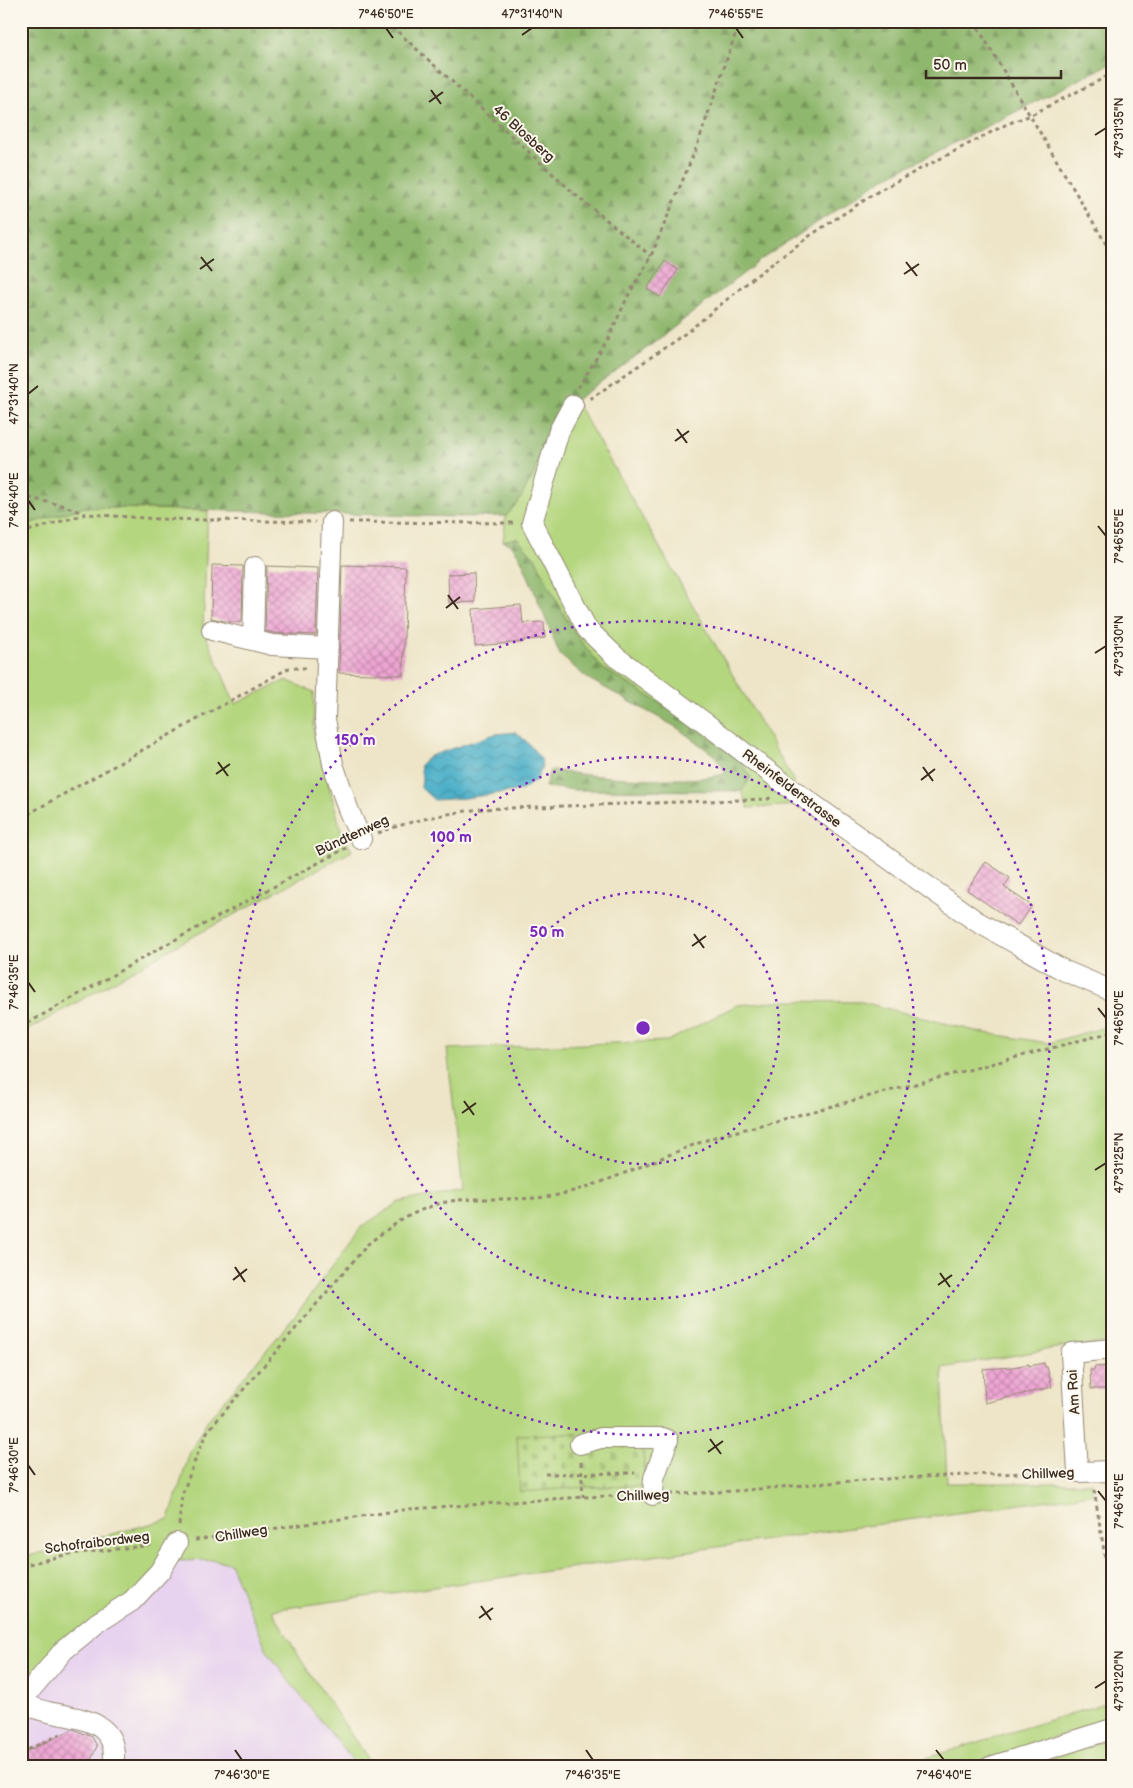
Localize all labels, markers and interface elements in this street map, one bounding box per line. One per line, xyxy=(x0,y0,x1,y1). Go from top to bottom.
text: 7°46'50"E xyxy=(358,7,414,22)
text: 47°31'40"N xyxy=(501,7,563,22)
text: 7°46'55"E xyxy=(709,7,764,22)
scale bar xyxy=(926,48,1060,80)
text: 50 m xyxy=(933,56,967,75)
text: 47°31'35"N xyxy=(1112,97,1127,159)
street label: 46 Blosberg xyxy=(489,101,558,166)
text: 47°31'40"N xyxy=(7,363,22,425)
text: 7°46'40"E xyxy=(7,472,22,528)
text: 7°46'55"E xyxy=(1112,508,1127,563)
text: 47°31'30"N xyxy=(1112,615,1127,677)
text: 150 m xyxy=(334,731,376,750)
street label: Rheinfelderstrasse xyxy=(739,746,845,831)
street label: Bündtenweg xyxy=(313,811,392,860)
text: 100 m xyxy=(430,828,472,847)
text: 50 m xyxy=(530,923,565,942)
text: 7°46'35"E xyxy=(7,954,22,1010)
text: 7°46'50"E xyxy=(1112,990,1127,1046)
centre of rings xyxy=(634,1019,652,1037)
text: 47°31'25"N xyxy=(1112,1133,1127,1193)
street label: Am Rai xyxy=(1063,1369,1084,1415)
text: 7°46'30"E xyxy=(7,1437,22,1493)
street label: Chillweg xyxy=(1021,1464,1075,1483)
text: 7°46'45"E xyxy=(1112,1473,1127,1529)
street label: Chillweg xyxy=(616,1486,670,1505)
street label: Chillweg xyxy=(214,1521,269,1546)
street label: Schofraibordweg xyxy=(44,1528,151,1557)
text: 47°31'20"N xyxy=(1112,1650,1127,1712)
text: 7°46'30"E xyxy=(214,1768,270,1783)
text: 7°46'35"E xyxy=(565,1768,621,1783)
text: 7°46'40"E xyxy=(916,1768,972,1783)

